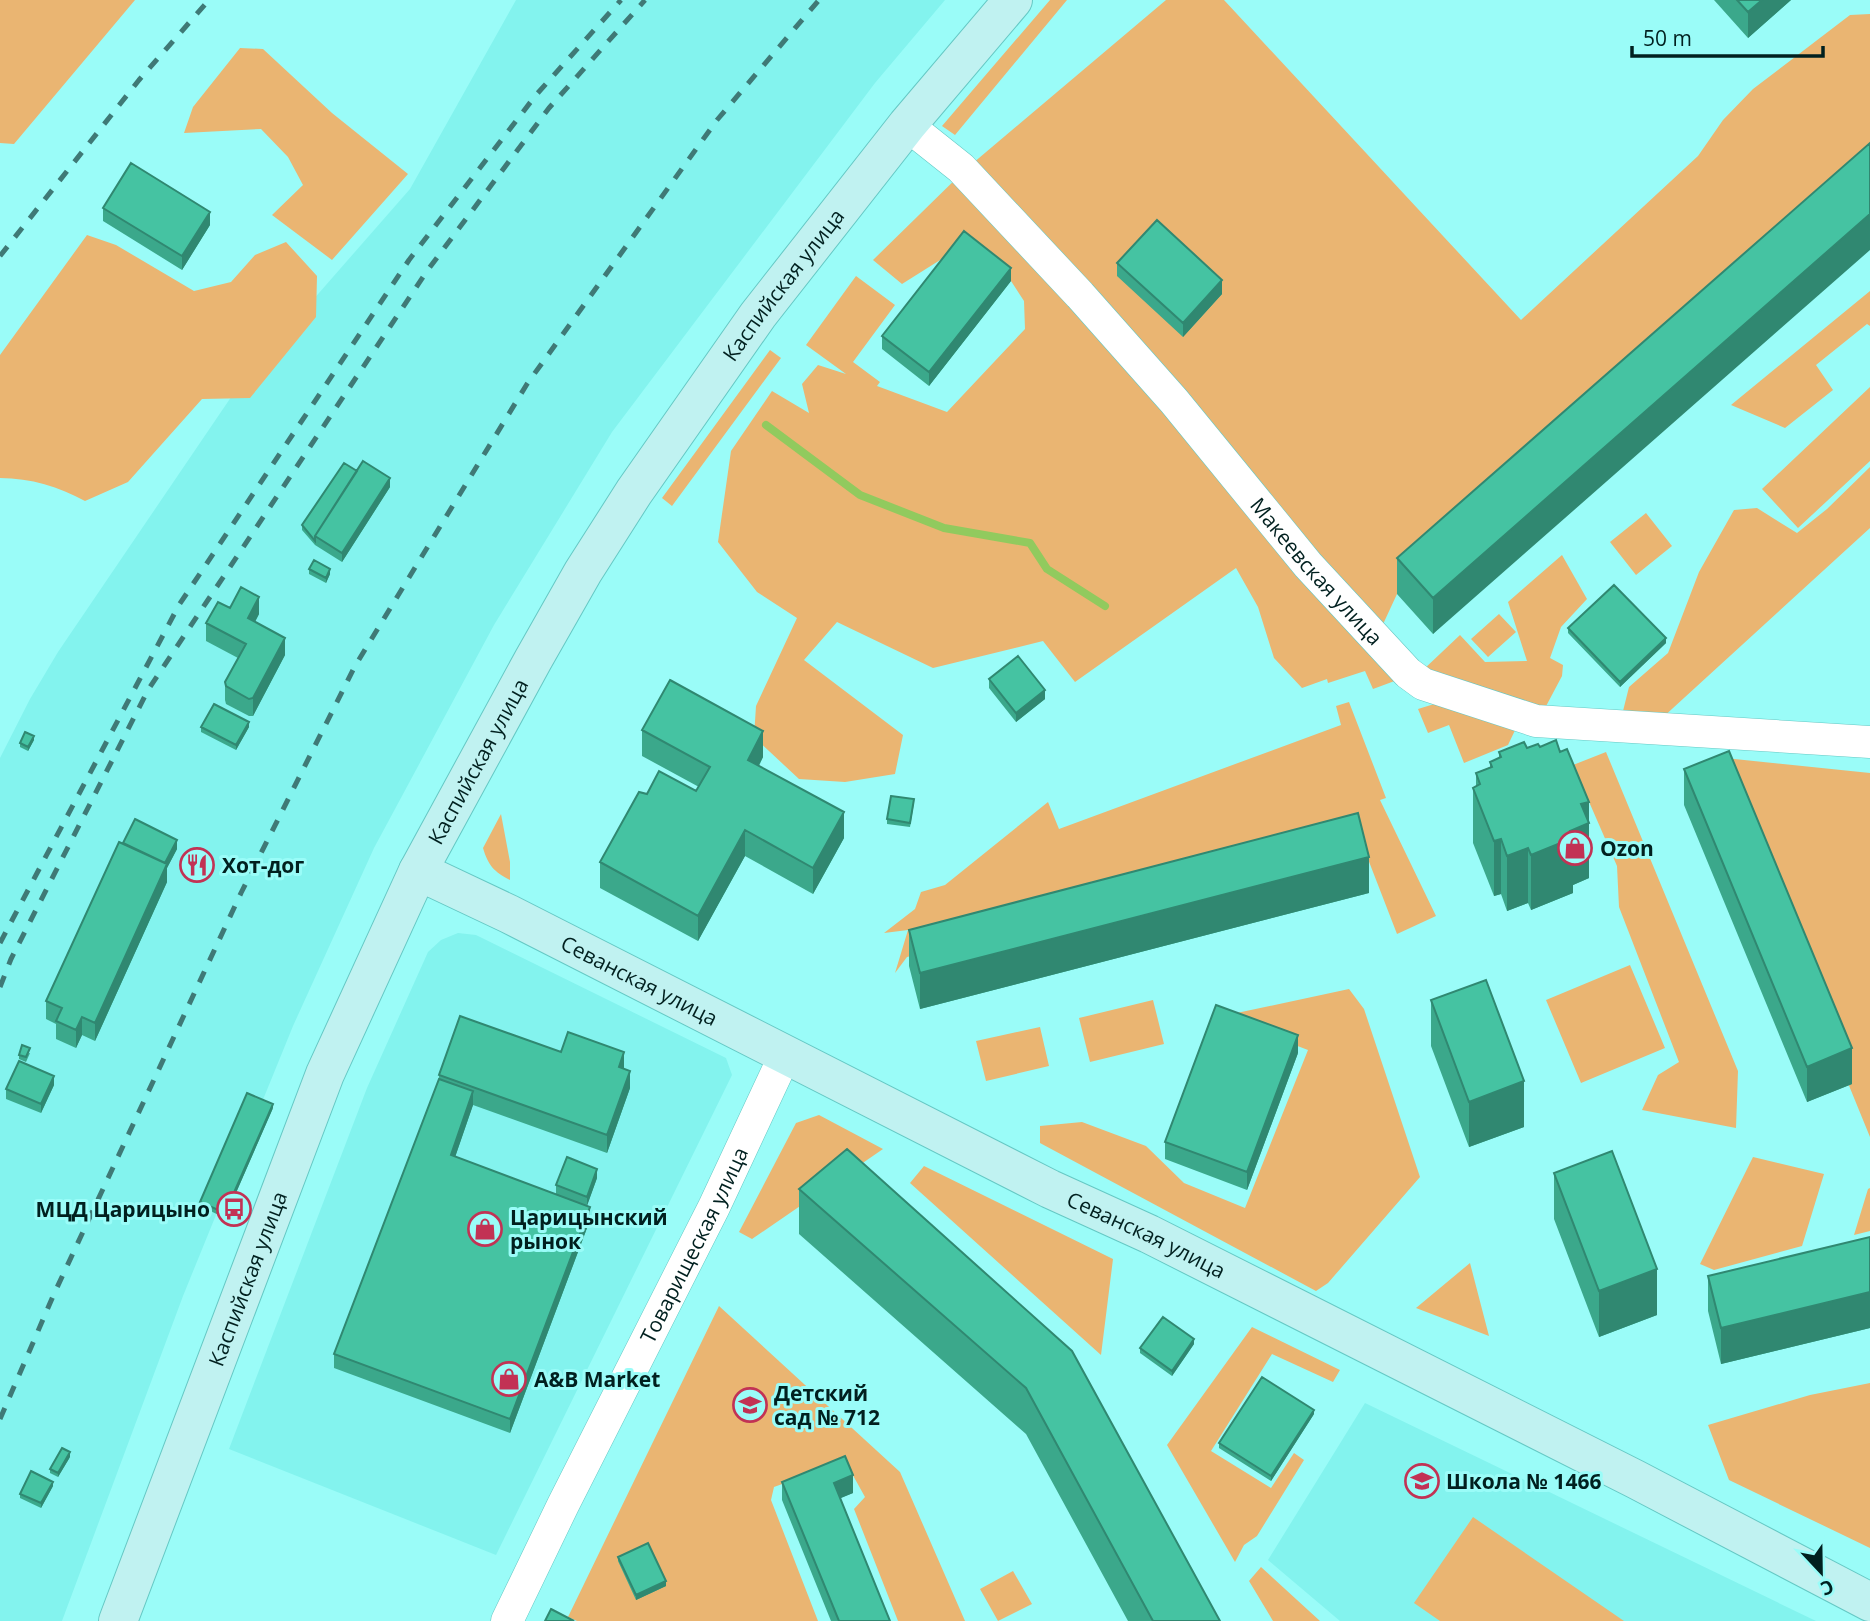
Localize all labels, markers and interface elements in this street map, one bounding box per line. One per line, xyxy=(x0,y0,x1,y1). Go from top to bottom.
scale bar xyxy=(1632,14,1823,58)
text: 50 m xyxy=(1643,24,1692,52)
street label: Каспийская улица xyxy=(716,203,850,366)
street label: Макеевская улица xyxy=(1244,492,1389,651)
street label: Каспийская улица xyxy=(421,674,534,849)
shop icon: Ozon xyxy=(1556,829,1594,867)
place label: Ozon xyxy=(1600,834,1654,862)
restaurant icon: Хот-дог xyxy=(178,846,216,884)
place label: Хот-дог xyxy=(222,851,304,879)
street label: Севанская улица xyxy=(556,929,723,1032)
street label: Товарищеская улица xyxy=(633,1142,754,1348)
street label: Севанская улица xyxy=(1063,1185,1230,1284)
street label: Каспийская улица xyxy=(202,1187,293,1370)
bus stop icon: МЦД Царицыно xyxy=(215,1190,253,1228)
place label: МЦД Царицыно xyxy=(36,1195,210,1223)
place label: Царицынский рынок xyxy=(510,1203,668,1255)
shop icon: Царицынский рынок xyxy=(466,1210,504,1248)
shop icon: A&B Market xyxy=(490,1360,528,1398)
place label: A&B Market xyxy=(534,1365,660,1393)
place label: Детский сад № 712 xyxy=(774,1379,880,1431)
school or university icon: Детский сад № 712 xyxy=(731,1386,769,1424)
school or university icon: Школа № 1466 xyxy=(1403,1462,1441,1500)
place label: Школа № 1466 xyxy=(1446,1467,1601,1495)
north arrow xyxy=(1786,1537,1856,1607)
text: С xyxy=(1817,1573,1838,1602)

